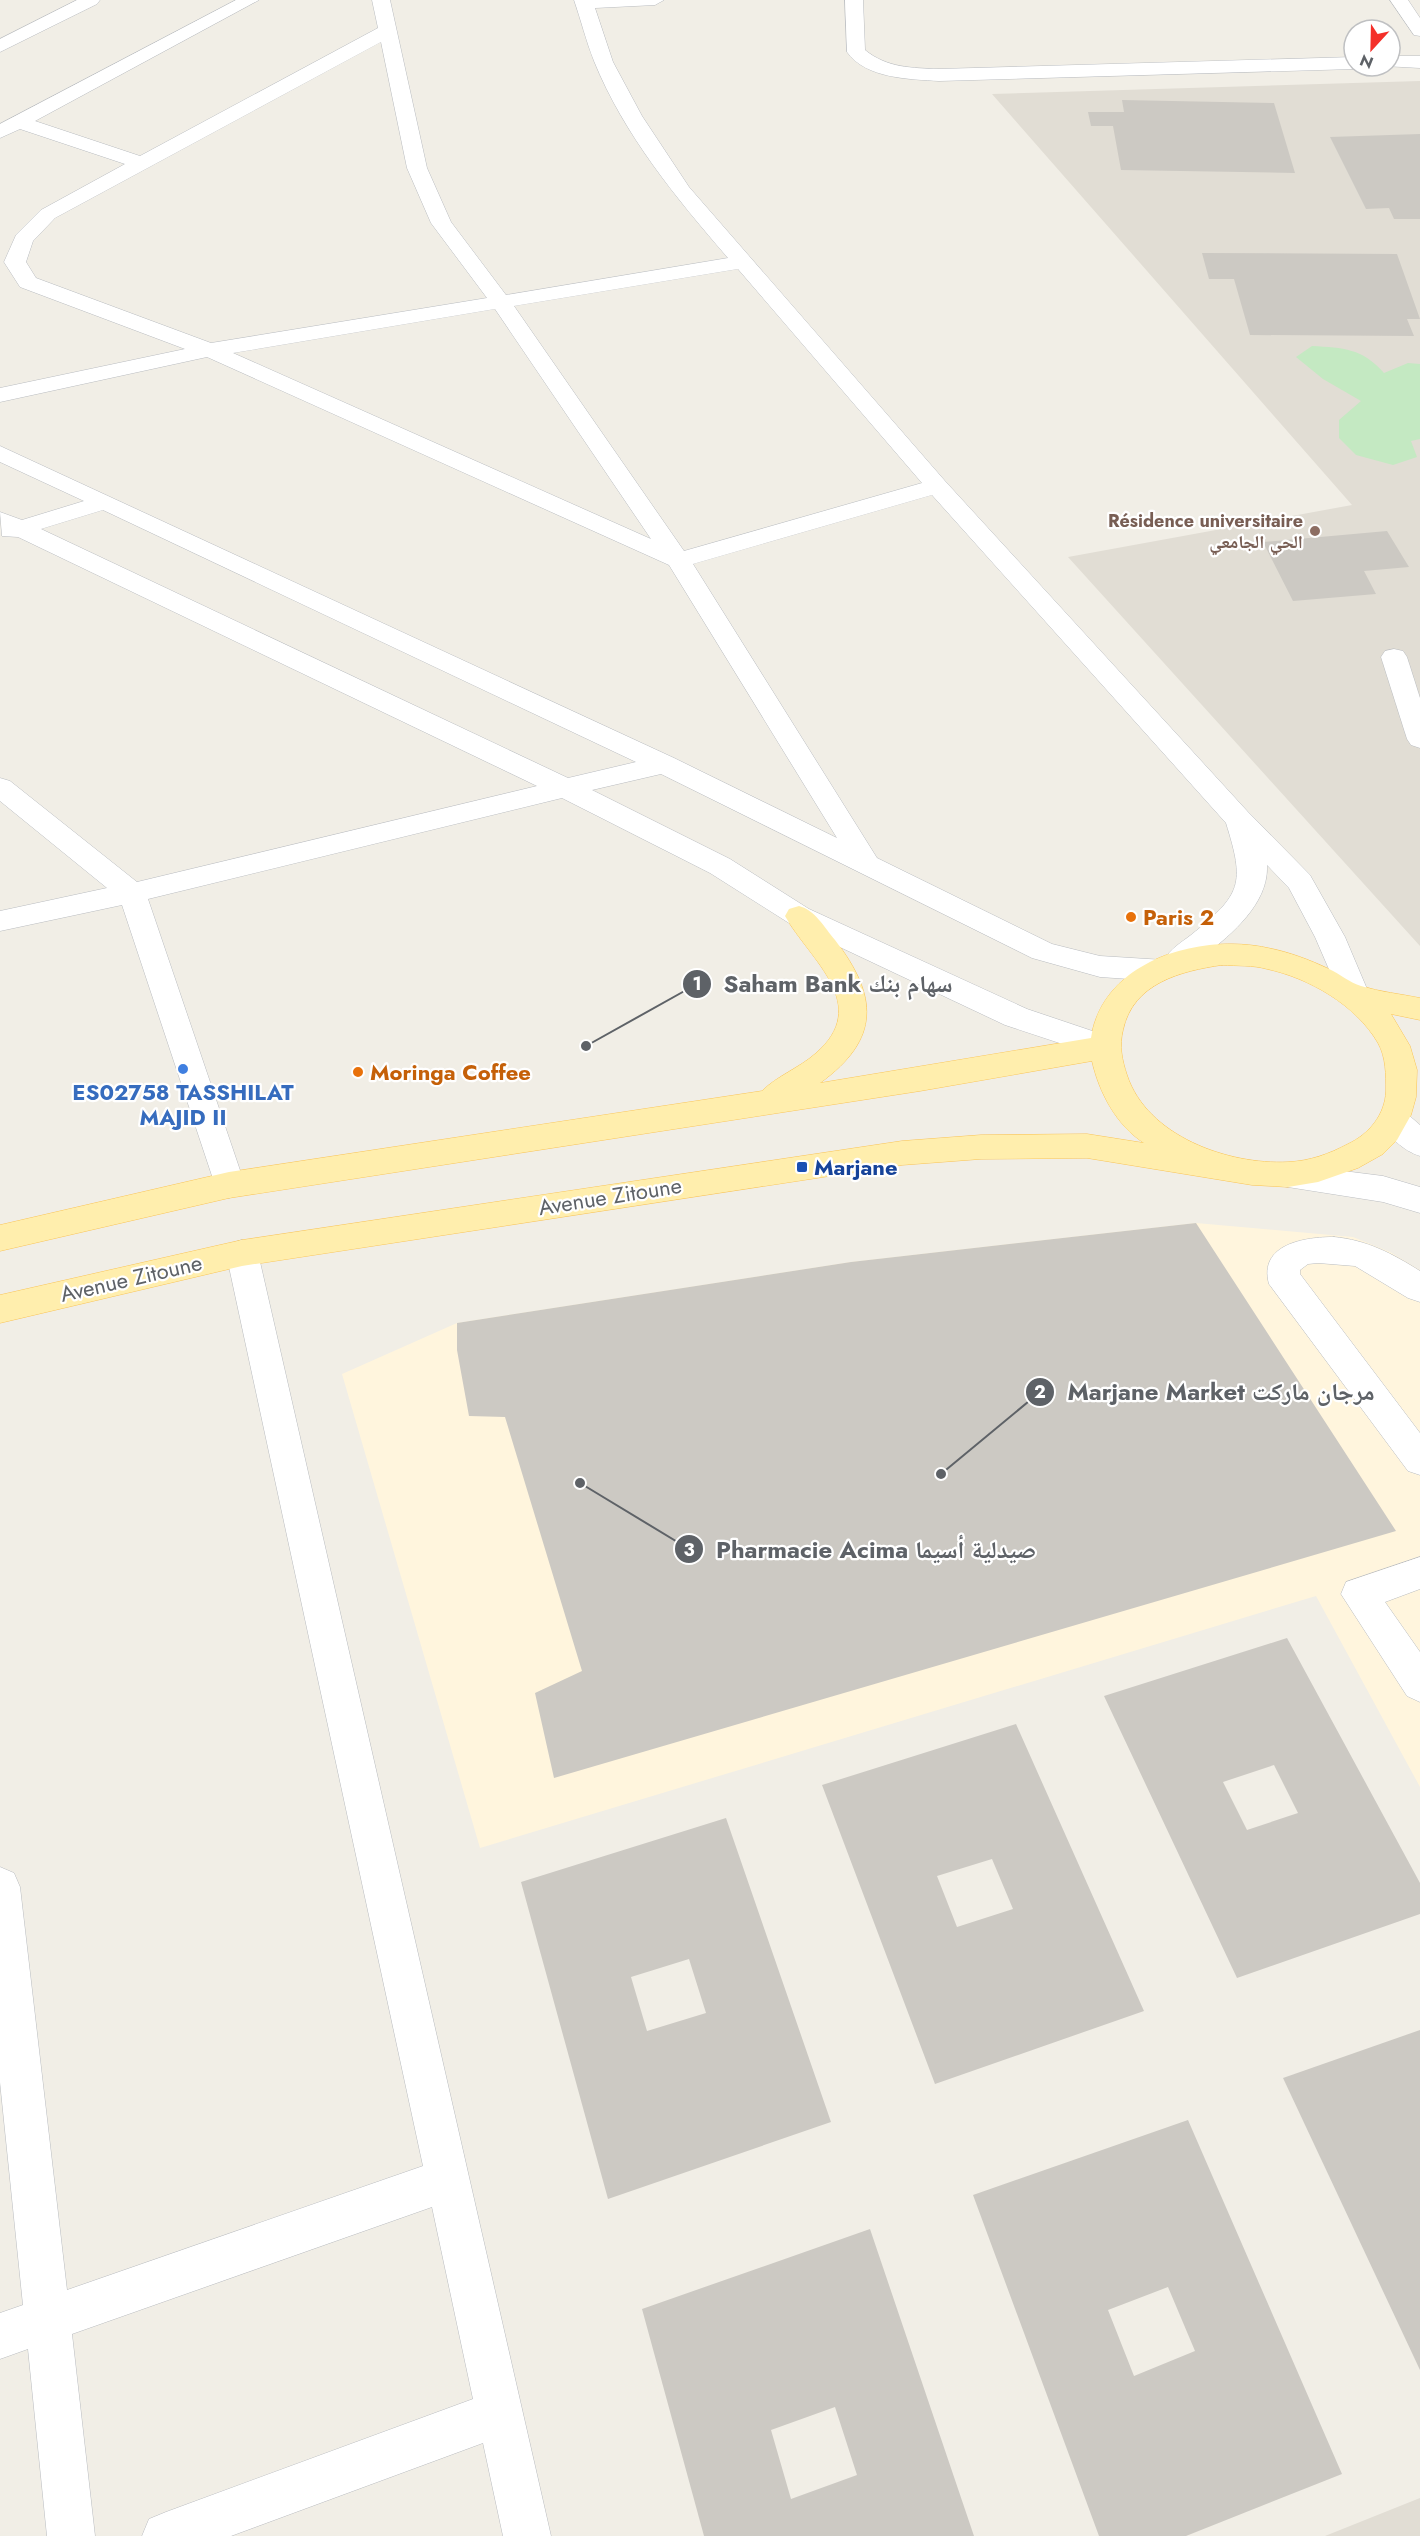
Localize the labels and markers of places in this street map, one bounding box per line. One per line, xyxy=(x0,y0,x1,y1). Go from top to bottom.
place label: Résidence universitaire الحي الجامعي xyxy=(1108,508,1303,556)
marker: Résidence universitaire الحي الجامعي xyxy=(1308,524,1322,538)
place label: Paris 2 xyxy=(1143,901,1214,933)
marker: Paris 2 xyxy=(1124,910,1138,924)
callout: Saham Bank سهام بنك xyxy=(682,963,965,1005)
place label: Moringa Coffee xyxy=(370,1056,531,1088)
marker: ES02758 TASSHILAT MAJID II xyxy=(176,1062,190,1076)
marker: Moringa Coffee xyxy=(351,1065,365,1079)
place label: ES02758 TASSHILAT MAJID II xyxy=(72,1076,294,1133)
place label: Marjane xyxy=(814,1151,898,1183)
marker: Marjane xyxy=(795,1160,809,1174)
callout: Marjane Market مرجان ماركت xyxy=(1025,1371,1386,1413)
callout: Pharmacie Acima صيدلية أسيما xyxy=(674,1528,1048,1570)

